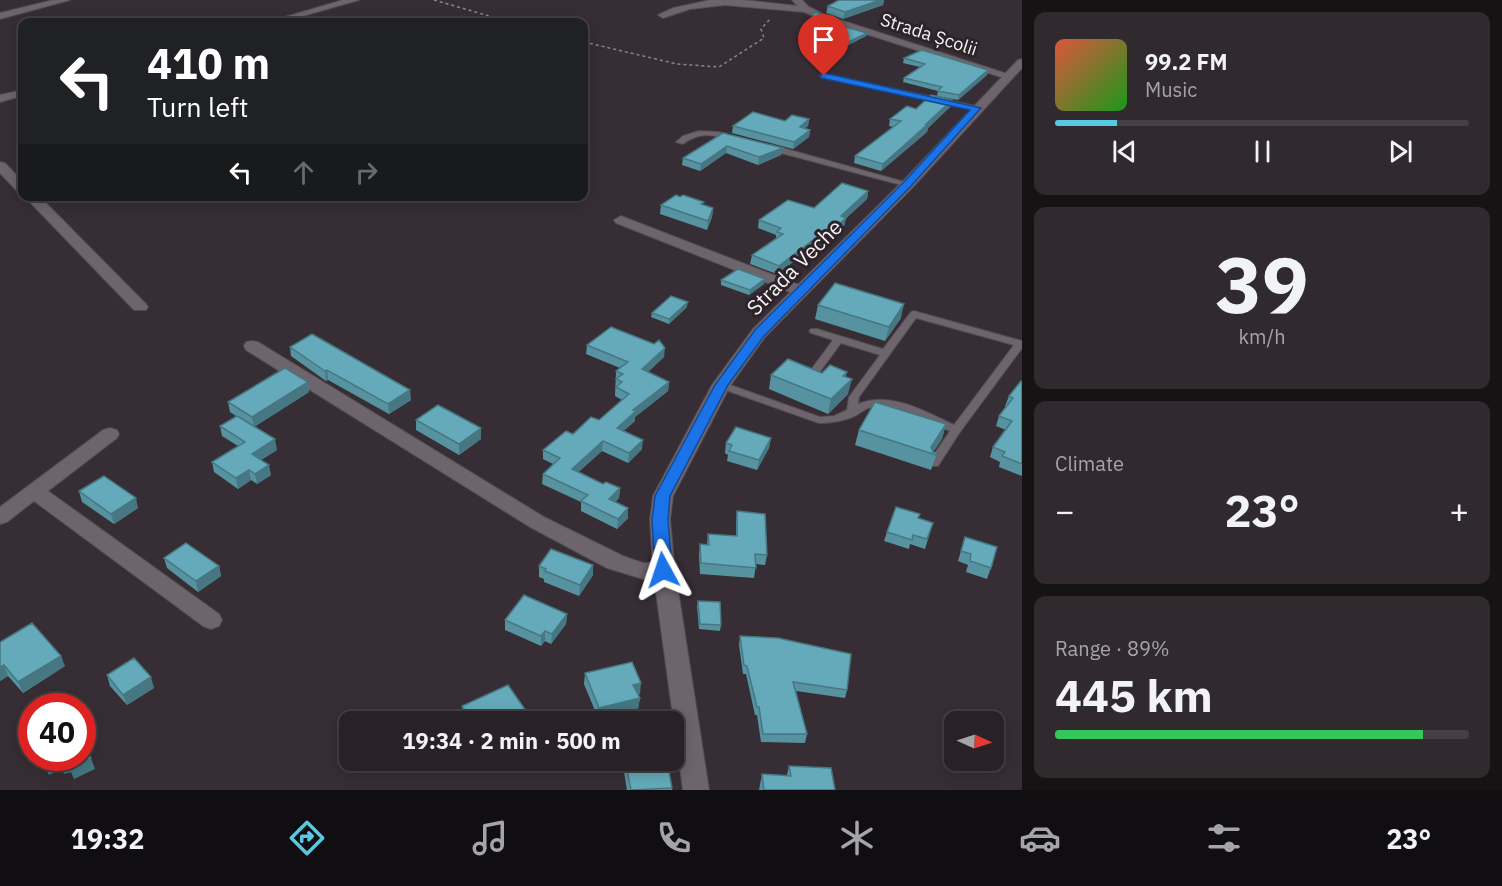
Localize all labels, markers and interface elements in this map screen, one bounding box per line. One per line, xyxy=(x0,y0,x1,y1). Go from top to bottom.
street label: Strada Școlii xyxy=(878,8,980,60)
pin xyxy=(798,14,849,76)
icon: arrive xyxy=(807,23,840,56)
text: 410 m xyxy=(147,36,270,91)
icon: left xyxy=(48,42,126,120)
text: 99.2 FM xyxy=(1145,47,1228,76)
text: Music xyxy=(1145,76,1197,103)
text: Turn left xyxy=(147,89,248,124)
icon: previous xyxy=(1108,135,1141,168)
icon: pause xyxy=(1246,135,1279,168)
icon: next xyxy=(1384,135,1417,168)
icon: left xyxy=(224,156,257,189)
icon: ahead xyxy=(287,156,320,189)
icon: right xyxy=(350,156,383,189)
street label: Strada Veche xyxy=(740,213,848,321)
text: 39 xyxy=(1215,233,1309,334)
text: km/h xyxy=(1238,323,1286,350)
text: Climate xyxy=(1055,450,1124,477)
text: 23° xyxy=(1224,481,1300,539)
text: − xyxy=(1055,489,1075,532)
text: + xyxy=(1449,489,1469,532)
position arrow xyxy=(631,538,695,602)
text: Range · 89% xyxy=(1055,635,1170,662)
text: 445 km xyxy=(1055,666,1213,724)
speed limit sign: 40 xyxy=(18,693,96,771)
north arrow xyxy=(944,711,1004,771)
map controls xyxy=(944,711,1004,771)
text: 19:34 · 2 min · 500 m xyxy=(402,726,621,755)
icon: directions xyxy=(286,817,328,859)
icon: music xyxy=(469,817,511,859)
icon: phone xyxy=(653,817,695,859)
icon: climate xyxy=(836,817,878,859)
icon: car xyxy=(1019,817,1061,859)
icon: filters xyxy=(1203,817,1245,859)
text: 19:32 xyxy=(71,821,144,856)
text: 23° xyxy=(1386,821,1431,856)

